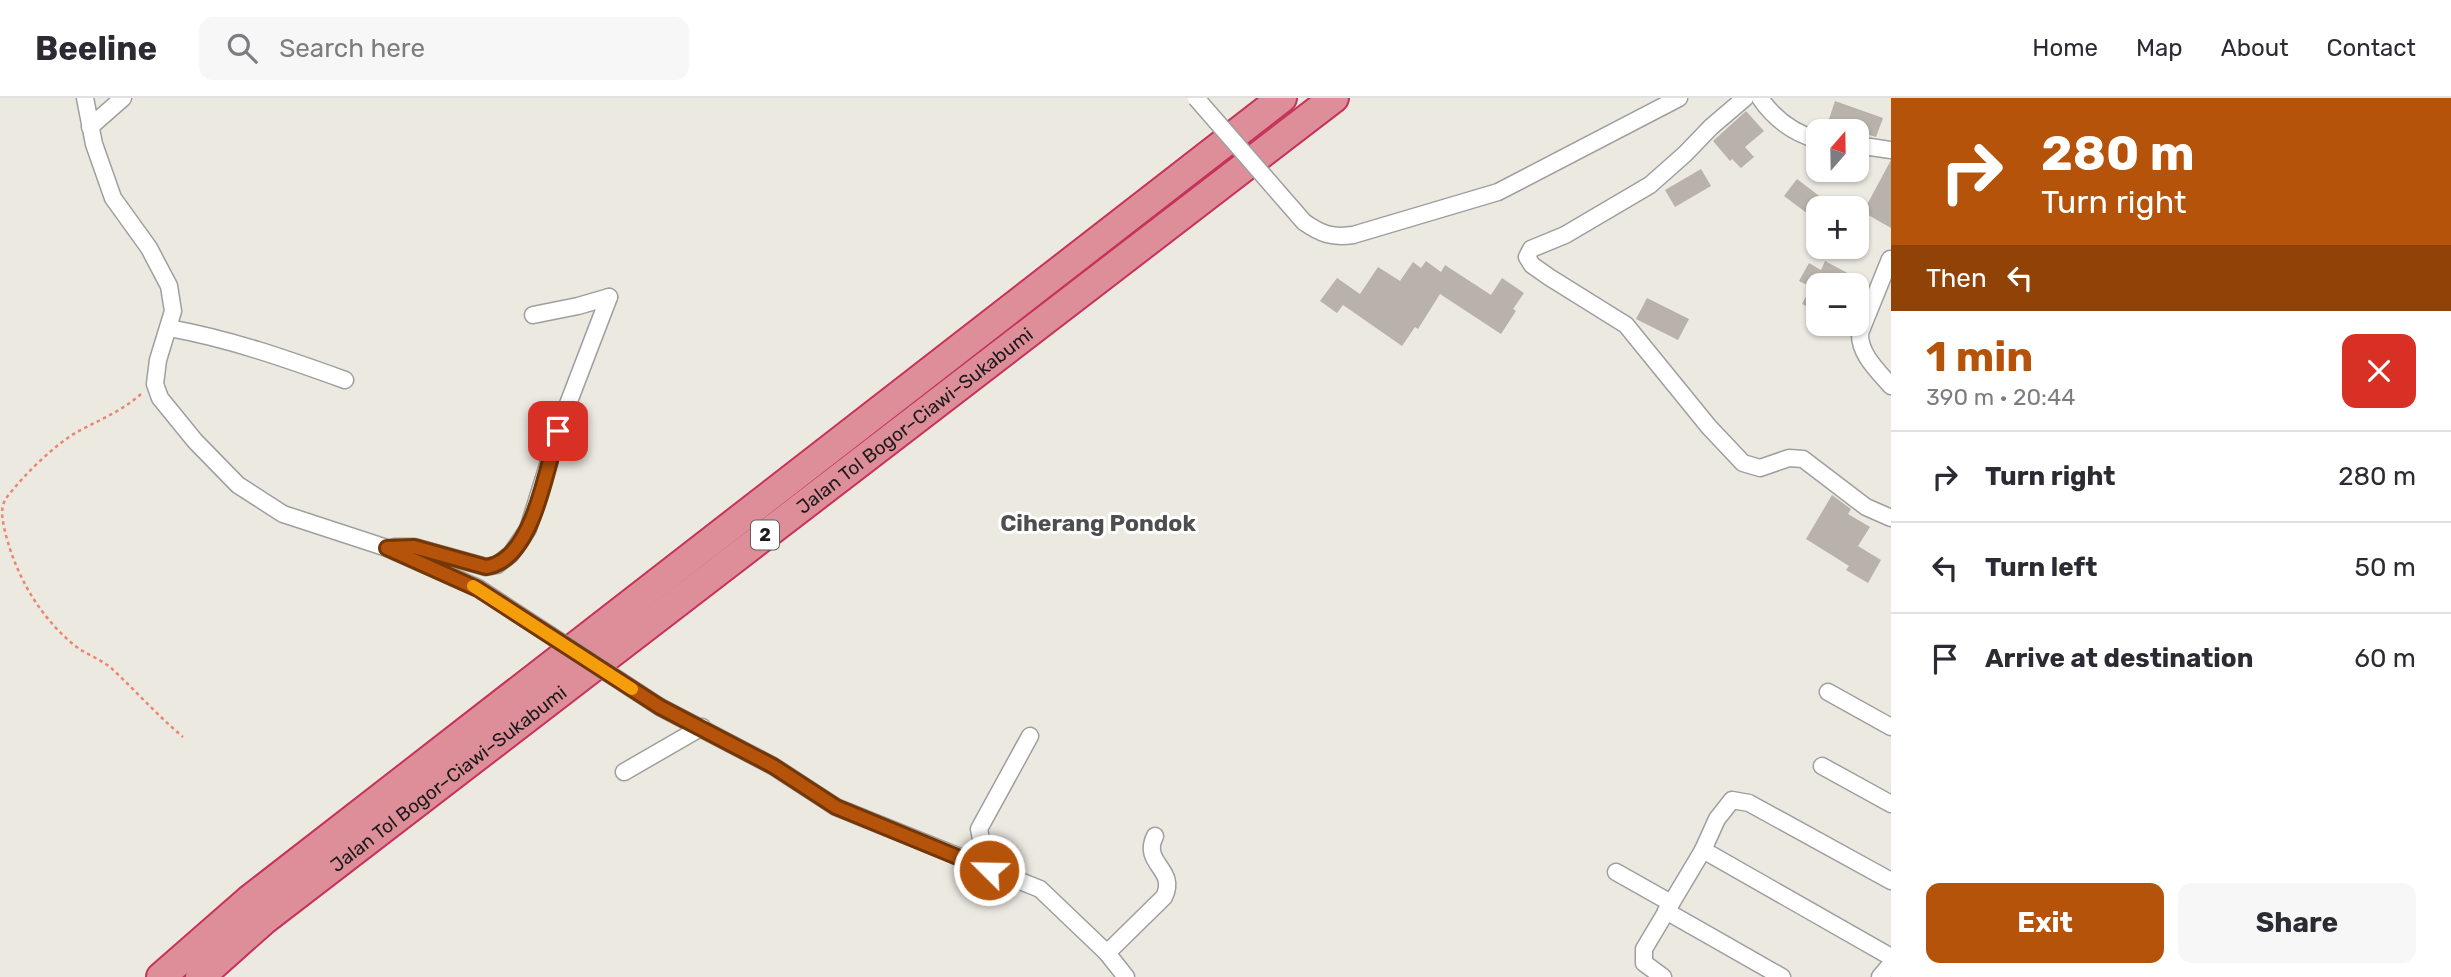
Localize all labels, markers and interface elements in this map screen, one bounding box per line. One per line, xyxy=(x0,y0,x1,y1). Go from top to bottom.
search box xyxy=(199,17,689,80)
text: Beeline xyxy=(35,29,157,68)
icon: search xyxy=(223,29,261,67)
text: Search here xyxy=(279,33,425,64)
text: Home xyxy=(2032,34,2098,62)
text: Map xyxy=(2136,34,2183,62)
text: About xyxy=(2221,34,2289,62)
text: Contact xyxy=(2327,34,2416,62)
north arrow xyxy=(1806,119,1869,182)
map controls xyxy=(1806,119,1869,336)
text: 280 m xyxy=(2041,124,2195,182)
icon: right xyxy=(1926,126,2017,217)
text: Turn right xyxy=(2041,183,2186,221)
button: + xyxy=(1806,196,1869,259)
icon: left xyxy=(2001,259,2039,297)
text: Then xyxy=(1926,263,1987,294)
button: − xyxy=(1806,273,1869,336)
street label: Jalan Tol Bogor–Ciawi–Sukabumi xyxy=(792,323,1038,519)
text: 1 min xyxy=(1926,332,2033,382)
button: close xyxy=(2342,334,2416,408)
text: 390 m · 20:44 xyxy=(1926,383,2076,411)
pin xyxy=(528,401,588,461)
icon: arrive xyxy=(539,412,577,450)
icon: right xyxy=(1926,458,1964,496)
text: Turn right xyxy=(1985,461,2115,492)
text: 280 m xyxy=(2338,461,2416,492)
district label: Ciherang Pondok xyxy=(1000,509,1196,537)
road number: 2 xyxy=(751,520,779,550)
icon: left xyxy=(1926,549,1964,587)
text: Turn left xyxy=(1985,552,2097,583)
text: 50 m xyxy=(2355,552,2416,583)
icon: arrive xyxy=(1926,640,1964,678)
text: Arrive at destination xyxy=(1985,643,2253,674)
text: 60 m xyxy=(2354,643,2416,674)
street label: Jalan Tol Bogor–Ciawi–Sukabumi xyxy=(326,681,571,877)
position arrow xyxy=(952,833,1026,907)
button: Exit xyxy=(1926,883,2164,963)
button: Share xyxy=(2178,883,2416,963)

